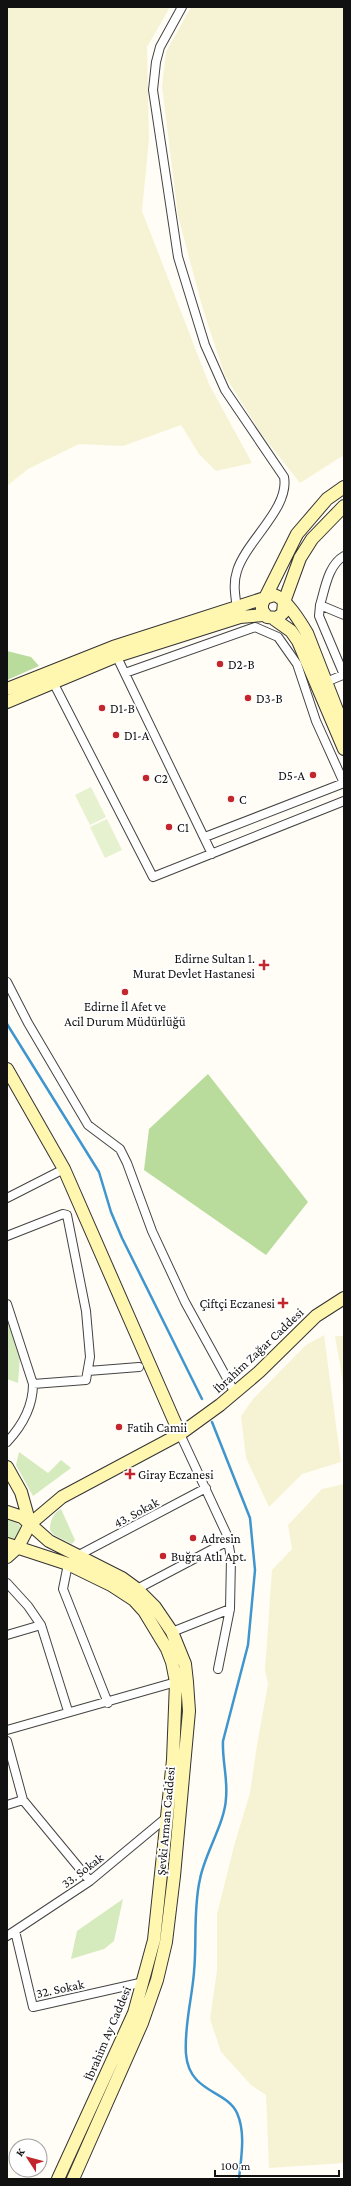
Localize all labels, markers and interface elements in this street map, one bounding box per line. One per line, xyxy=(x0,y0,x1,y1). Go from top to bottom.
place label: D2-B xyxy=(228,657,255,672)
marker: D2-B xyxy=(215,659,225,669)
place label: D3-B xyxy=(256,691,283,706)
marker: D3-B xyxy=(243,693,253,703)
place label: D1-B xyxy=(110,701,135,716)
marker: D1-B xyxy=(97,703,107,713)
place label: D1-A xyxy=(124,728,150,743)
marker: D1-A xyxy=(111,730,121,740)
place label: D5-A xyxy=(278,768,306,783)
marker: D5-A xyxy=(308,770,318,780)
place label: C2 xyxy=(154,771,168,786)
marker: C2 xyxy=(141,773,151,783)
place label: C xyxy=(239,792,247,807)
marker: C xyxy=(226,794,236,804)
place label: C1 xyxy=(177,820,189,835)
marker: C1 xyxy=(164,822,174,832)
place label: Edirne Sultan 1. Murat Devlet Hastanesi xyxy=(133,951,256,981)
marker: Edirne Sultan 1. Murat Devlet Hastanesi xyxy=(258,959,270,971)
marker: Edirne İl Afet ve Acil Durum Müdürlüğü xyxy=(120,987,130,997)
place label: Edirne İl Afet ve Acil Durum Müdürlüğü xyxy=(64,999,186,1029)
place label: Çiftçi Eczanesi xyxy=(199,1296,276,1311)
marker: Çiftçi Eczanesi xyxy=(278,1298,288,1308)
street label: İbrahim Zağar Caddesi xyxy=(210,1304,307,1396)
place label: Fatih Camii xyxy=(127,1420,188,1435)
marker: Fatih Camii xyxy=(114,1422,124,1432)
place label: Giray Eczanesi xyxy=(138,1467,214,1482)
marker: Giray Eczanesi xyxy=(125,1469,135,1479)
street label: 43. Sokak xyxy=(111,1494,162,1531)
place label: Adresin xyxy=(201,1531,241,1546)
marker: Adresin xyxy=(188,1533,198,1543)
place label: Buğra Atlı Apt. xyxy=(171,1549,246,1564)
marker: Buğra Atlı Apt. xyxy=(158,1551,168,1561)
street label: Şevki Arman Caddesi xyxy=(153,1765,178,1876)
street label: 33. Sokak xyxy=(58,1849,107,1891)
street label: 32. Sokak xyxy=(35,1976,86,2001)
street label: İbrahim Ay Caddesi xyxy=(81,1983,134,2083)
north arrow xyxy=(8,2138,48,2178)
text: K xyxy=(13,2145,27,2158)
scale bar xyxy=(215,2152,339,2178)
text: 100 m xyxy=(221,2159,251,2173)

